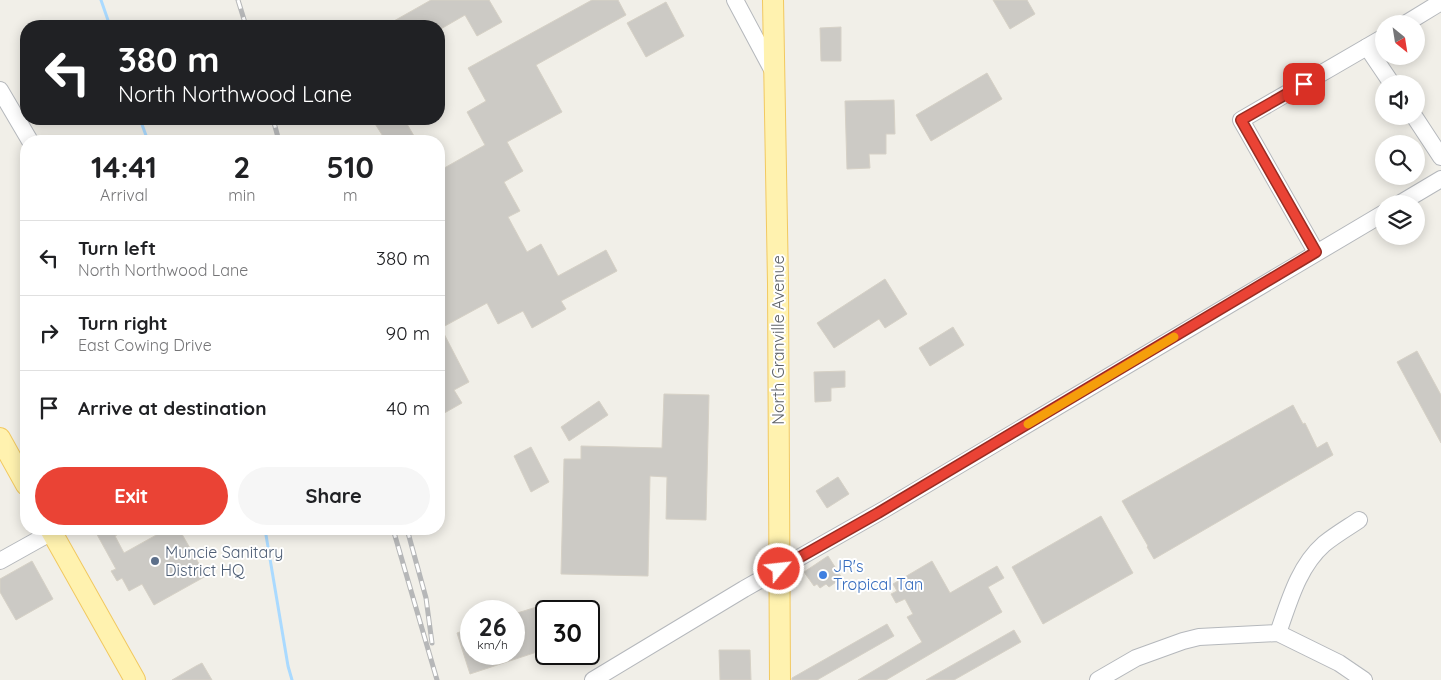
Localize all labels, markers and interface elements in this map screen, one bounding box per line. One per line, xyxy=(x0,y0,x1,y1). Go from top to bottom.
north arrow xyxy=(1375,15,1425,65)
map controls xyxy=(1375,15,1425,245)
text: 380 m xyxy=(118,37,220,81)
icon: left xyxy=(35,40,100,105)
pin xyxy=(1283,63,1325,105)
icon: arrive xyxy=(1290,70,1318,98)
button: sound xyxy=(1375,75,1425,125)
text: North Northwood Lane xyxy=(118,80,352,108)
button: search xyxy=(1375,135,1425,185)
text: 14:41 xyxy=(91,148,157,186)
text: 2 xyxy=(233,148,250,186)
text: 510 xyxy=(327,148,374,186)
text: Arrival xyxy=(100,185,148,205)
text: min xyxy=(228,185,255,205)
text: m xyxy=(343,185,358,205)
button: layers xyxy=(1375,195,1425,245)
text: Turn left xyxy=(78,236,156,260)
icon: left xyxy=(35,244,63,272)
text: 380 m xyxy=(376,246,430,270)
street label: North Granville Avenue xyxy=(768,255,788,425)
text: North Northwood Lane xyxy=(78,260,248,280)
text: Turn right xyxy=(78,311,167,335)
icon: right xyxy=(35,319,63,347)
text: 90 m xyxy=(386,321,430,345)
text: East Cowing Drive xyxy=(78,335,212,355)
icon: arrive xyxy=(35,394,63,422)
text: Arrive at destination xyxy=(78,396,267,420)
text: 40 m xyxy=(386,396,430,420)
button: Exit xyxy=(35,467,228,525)
button: Share xyxy=(238,467,430,525)
place label: Muncie Sanitary District HQ xyxy=(165,542,283,580)
position arrow xyxy=(752,542,804,594)
marker: Muncie Sanitary District HQ xyxy=(149,555,161,567)
place label: JR's Tropical Tan xyxy=(833,556,923,594)
marker: JR's Tropical Tan xyxy=(817,569,829,581)
speed limit sign: 30 xyxy=(535,600,600,665)
text: 26 xyxy=(478,611,507,642)
text: km/h xyxy=(477,637,508,652)

